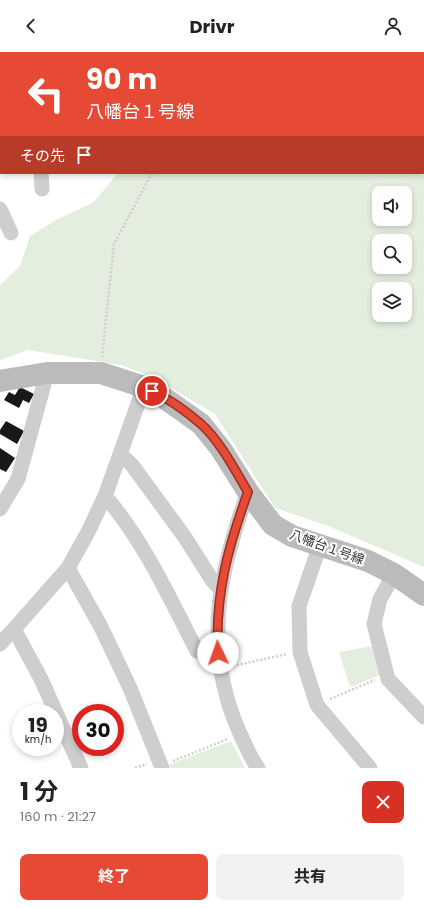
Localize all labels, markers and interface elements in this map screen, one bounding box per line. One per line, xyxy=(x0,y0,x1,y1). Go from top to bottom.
text: Drivr xyxy=(189,14,235,39)
icon: back xyxy=(20,15,42,37)
icon: person xyxy=(382,15,404,37)
text: 90 m xyxy=(86,60,157,99)
icon: left xyxy=(20,68,72,120)
text: 八幡台１号線 xyxy=(86,99,194,124)
icon: arrive xyxy=(73,144,95,166)
text: その先 xyxy=(20,145,65,166)
map controls xyxy=(372,186,412,322)
button: sound xyxy=(372,186,412,226)
button: search xyxy=(372,234,412,274)
button: layers xyxy=(372,282,412,322)
pin xyxy=(135,374,169,408)
icon: arrive xyxy=(141,380,163,402)
street label: 八幡台１号線 xyxy=(287,525,367,569)
position arrow xyxy=(197,632,239,674)
speed limit sign: 30 xyxy=(72,704,124,756)
text: 19 xyxy=(28,711,48,739)
text: km/h xyxy=(25,732,51,747)
text: 1 分 xyxy=(20,775,58,808)
button: close xyxy=(362,781,404,823)
text: 160 m · 21:27 xyxy=(20,807,96,826)
button: 終了 xyxy=(20,854,208,900)
button: 共有 xyxy=(216,854,404,900)

